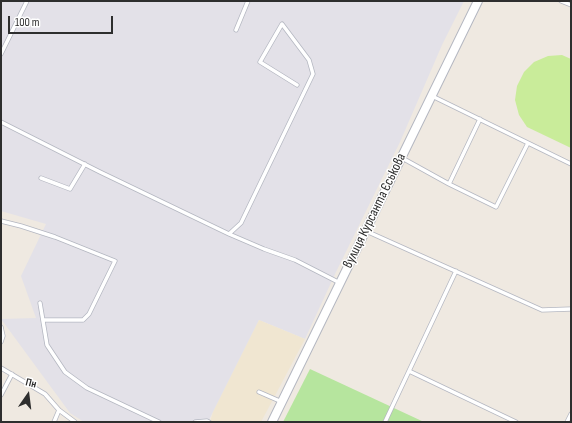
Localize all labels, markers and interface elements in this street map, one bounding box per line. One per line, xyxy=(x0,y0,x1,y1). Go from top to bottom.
scale bar xyxy=(10,8,115,34)
text: 100 m xyxy=(15,15,40,30)
street label: вулиця Курсанта Єськова xyxy=(340,151,410,271)
north arrow xyxy=(8,375,48,415)
text: Пн xyxy=(24,375,38,390)

